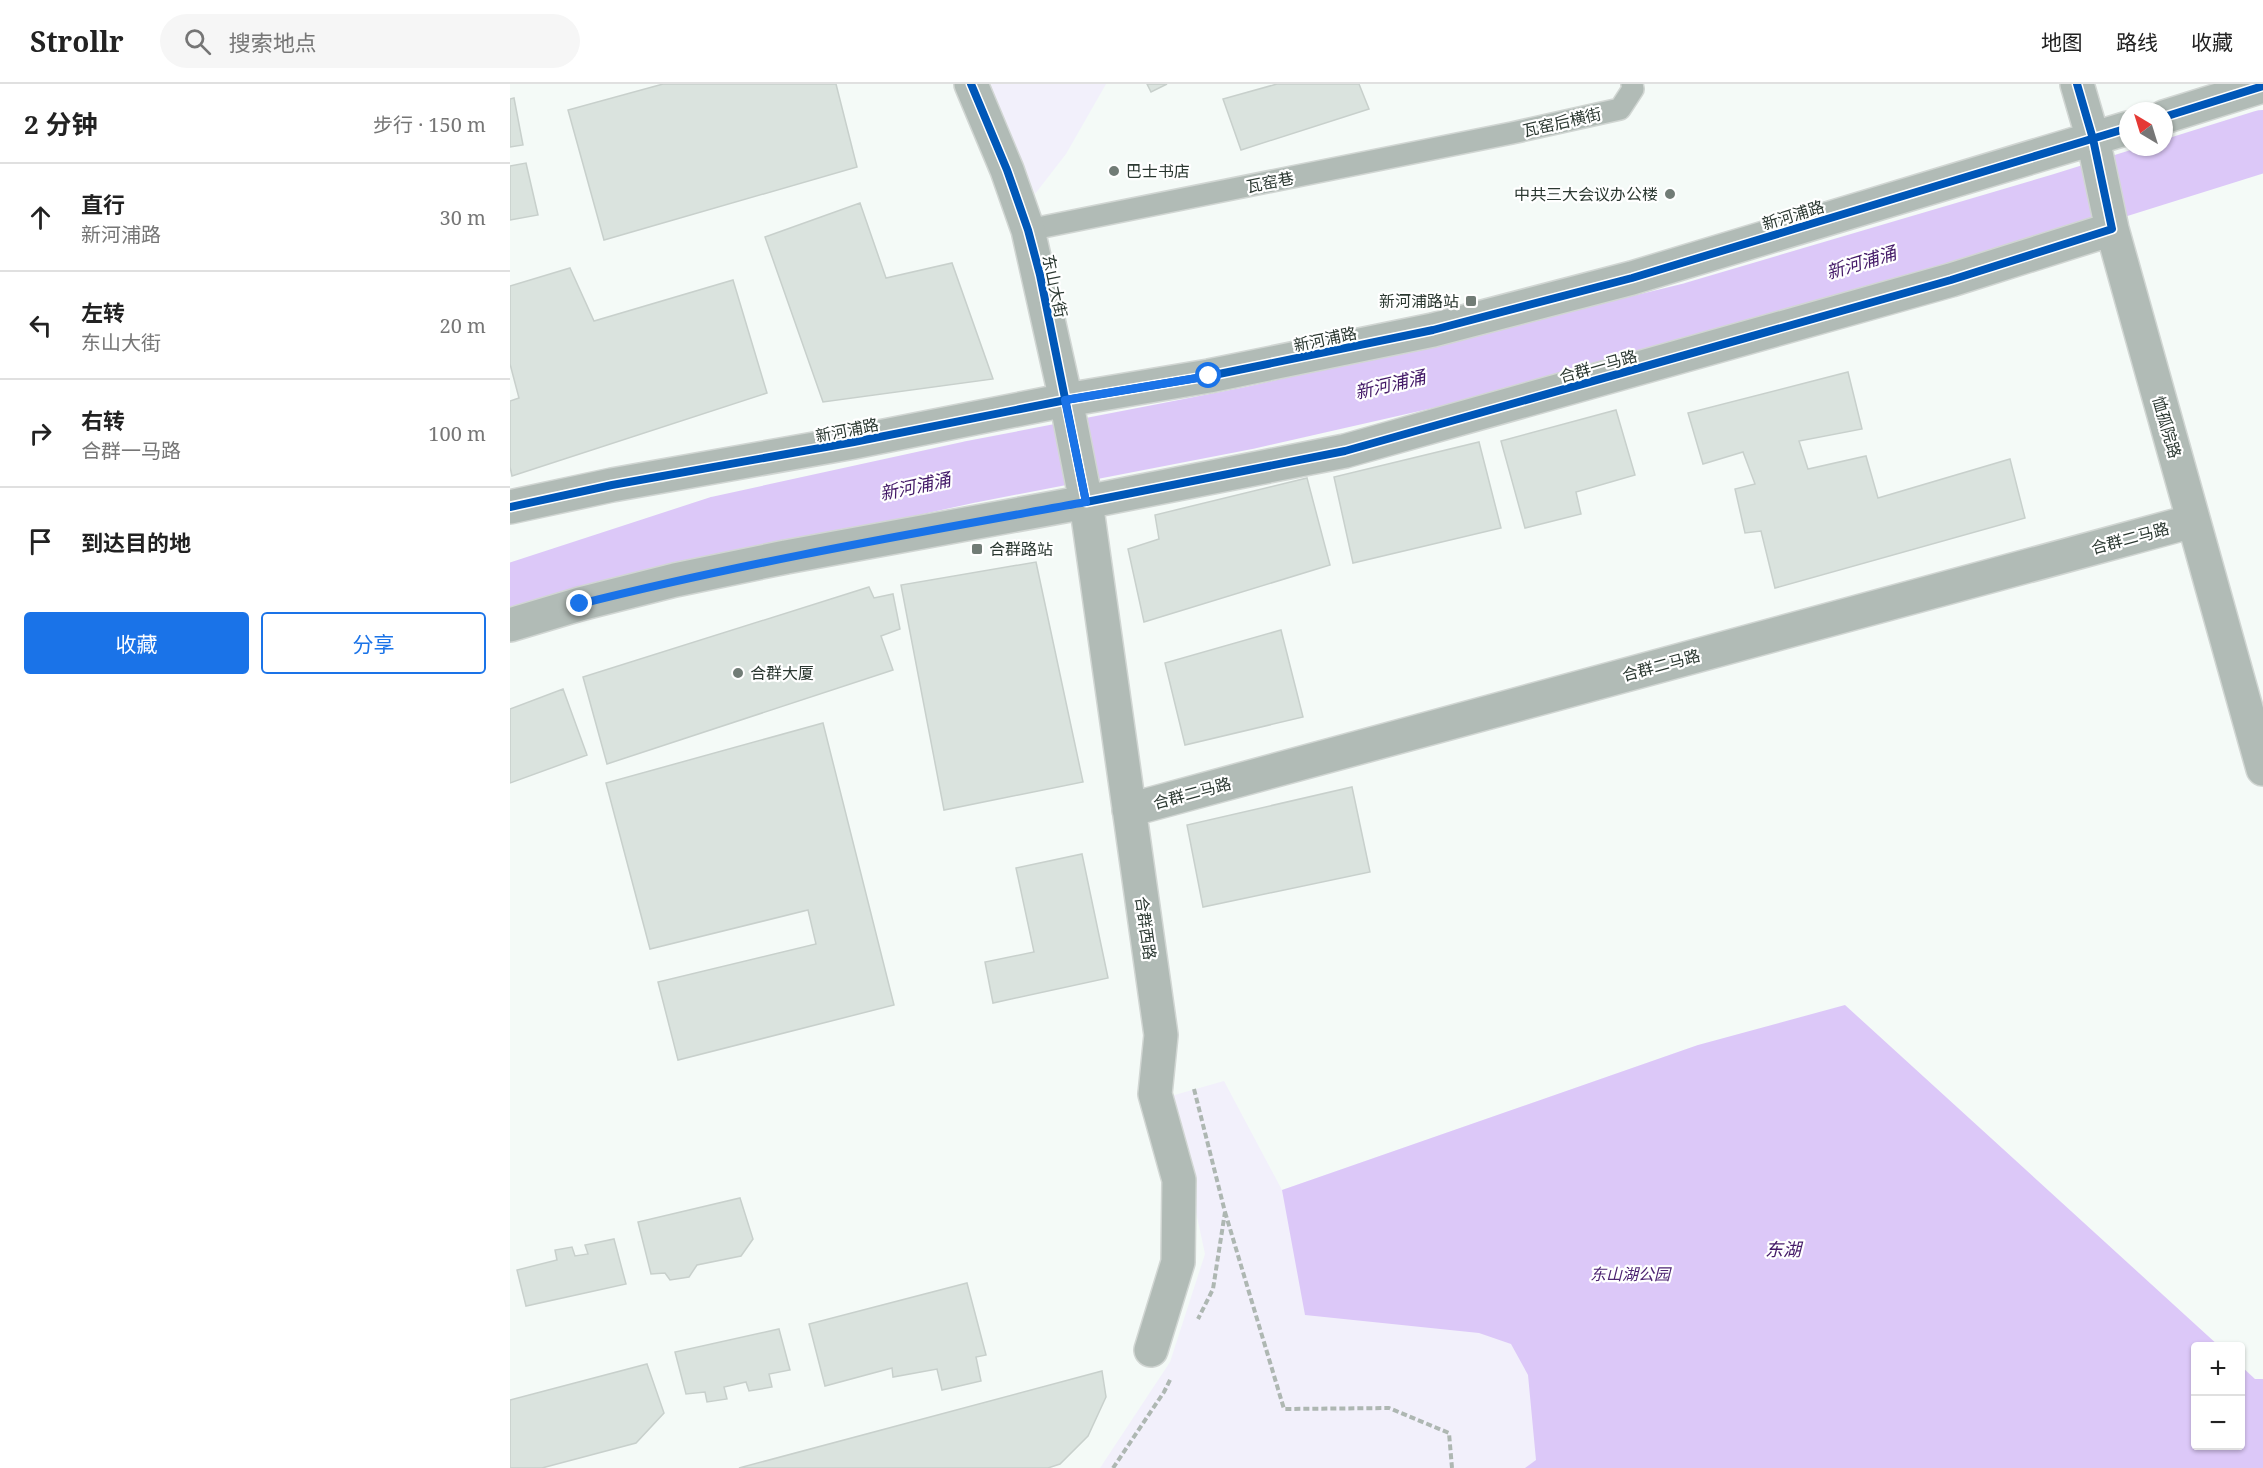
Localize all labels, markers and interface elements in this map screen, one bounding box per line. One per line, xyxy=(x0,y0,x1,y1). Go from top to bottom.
search box xyxy=(160,14,580,68)
text: Strollr xyxy=(30,22,124,60)
icon: search xyxy=(181,25,214,58)
text: 搜索地点 xyxy=(229,27,317,57)
text: 地图 xyxy=(2041,28,2083,56)
text: 路线 xyxy=(2116,28,2158,56)
text: 收藏 xyxy=(2191,28,2233,56)
street label: 瓦窑后横街 xyxy=(1521,102,1603,142)
north arrow xyxy=(2119,102,2173,156)
text: 2 分钟 xyxy=(24,106,97,142)
text: 步行 · 150 m xyxy=(373,111,486,138)
place label: 巴士书店 xyxy=(1126,160,1190,182)
marker: 巴士书店 xyxy=(1107,164,1121,178)
street label: 瓦窑巷 xyxy=(1244,167,1296,197)
place label: 中共三大会议办公楼 xyxy=(1514,183,1658,205)
marker: 中共三大会议办公楼 xyxy=(1663,187,1677,201)
text: 直行 xyxy=(81,189,125,219)
street label: 新河浦路 xyxy=(1759,195,1827,235)
icon: ahead xyxy=(24,201,57,234)
text: 30 m xyxy=(440,204,486,231)
text: 新河浦路 xyxy=(81,221,161,248)
water label: 新河浦涌 xyxy=(1823,239,1901,284)
street label: 东山大街 xyxy=(1038,252,1072,320)
place label: 新河浦路站 xyxy=(1379,290,1459,312)
marker: 新河浦路站 xyxy=(1464,294,1478,308)
text: 左转 xyxy=(81,297,125,327)
icon: left xyxy=(24,309,57,342)
text: 20 m xyxy=(440,312,486,339)
street label: 新河浦路 xyxy=(1291,322,1359,356)
text: 东山大街 xyxy=(81,329,161,356)
street label: 合群一马路 xyxy=(1557,344,1639,388)
route start xyxy=(1195,362,1221,388)
water label: 新河浦涌 xyxy=(1352,364,1430,404)
street label: 恤孤院路 xyxy=(2148,393,2186,461)
text: 右转 xyxy=(81,405,125,435)
street label: 新河浦路 xyxy=(813,413,881,447)
icon: right xyxy=(24,417,57,450)
text: 100 m xyxy=(428,420,486,447)
text: 合群一马路 xyxy=(81,437,181,464)
water label: 新河浦涌 xyxy=(877,466,955,505)
street label: 合群二马路 xyxy=(2089,517,2171,559)
icon: arrive xyxy=(24,525,57,558)
text: 到达目的地 xyxy=(81,527,191,557)
place label: 合群路站 xyxy=(989,538,1053,560)
marker: 合群路站 xyxy=(970,542,984,556)
route end xyxy=(566,590,592,616)
button: 收藏 xyxy=(24,612,249,674)
button: 分享 xyxy=(261,612,486,674)
street label: 合群二马路 xyxy=(1620,644,1702,686)
place label: 合群大厦 xyxy=(750,662,814,684)
marker: 合群大厦 xyxy=(731,666,745,680)
street label: 合群二马路 xyxy=(1151,772,1233,814)
street label: 合群西路 xyxy=(1131,895,1161,961)
water label: 东湖 xyxy=(1765,1237,1804,1261)
park label: 东山湖公园 xyxy=(1590,1263,1672,1285)
map controls xyxy=(2191,1342,2245,1450)
button: + xyxy=(2191,1342,2245,1396)
button: − xyxy=(2191,1396,2245,1450)

